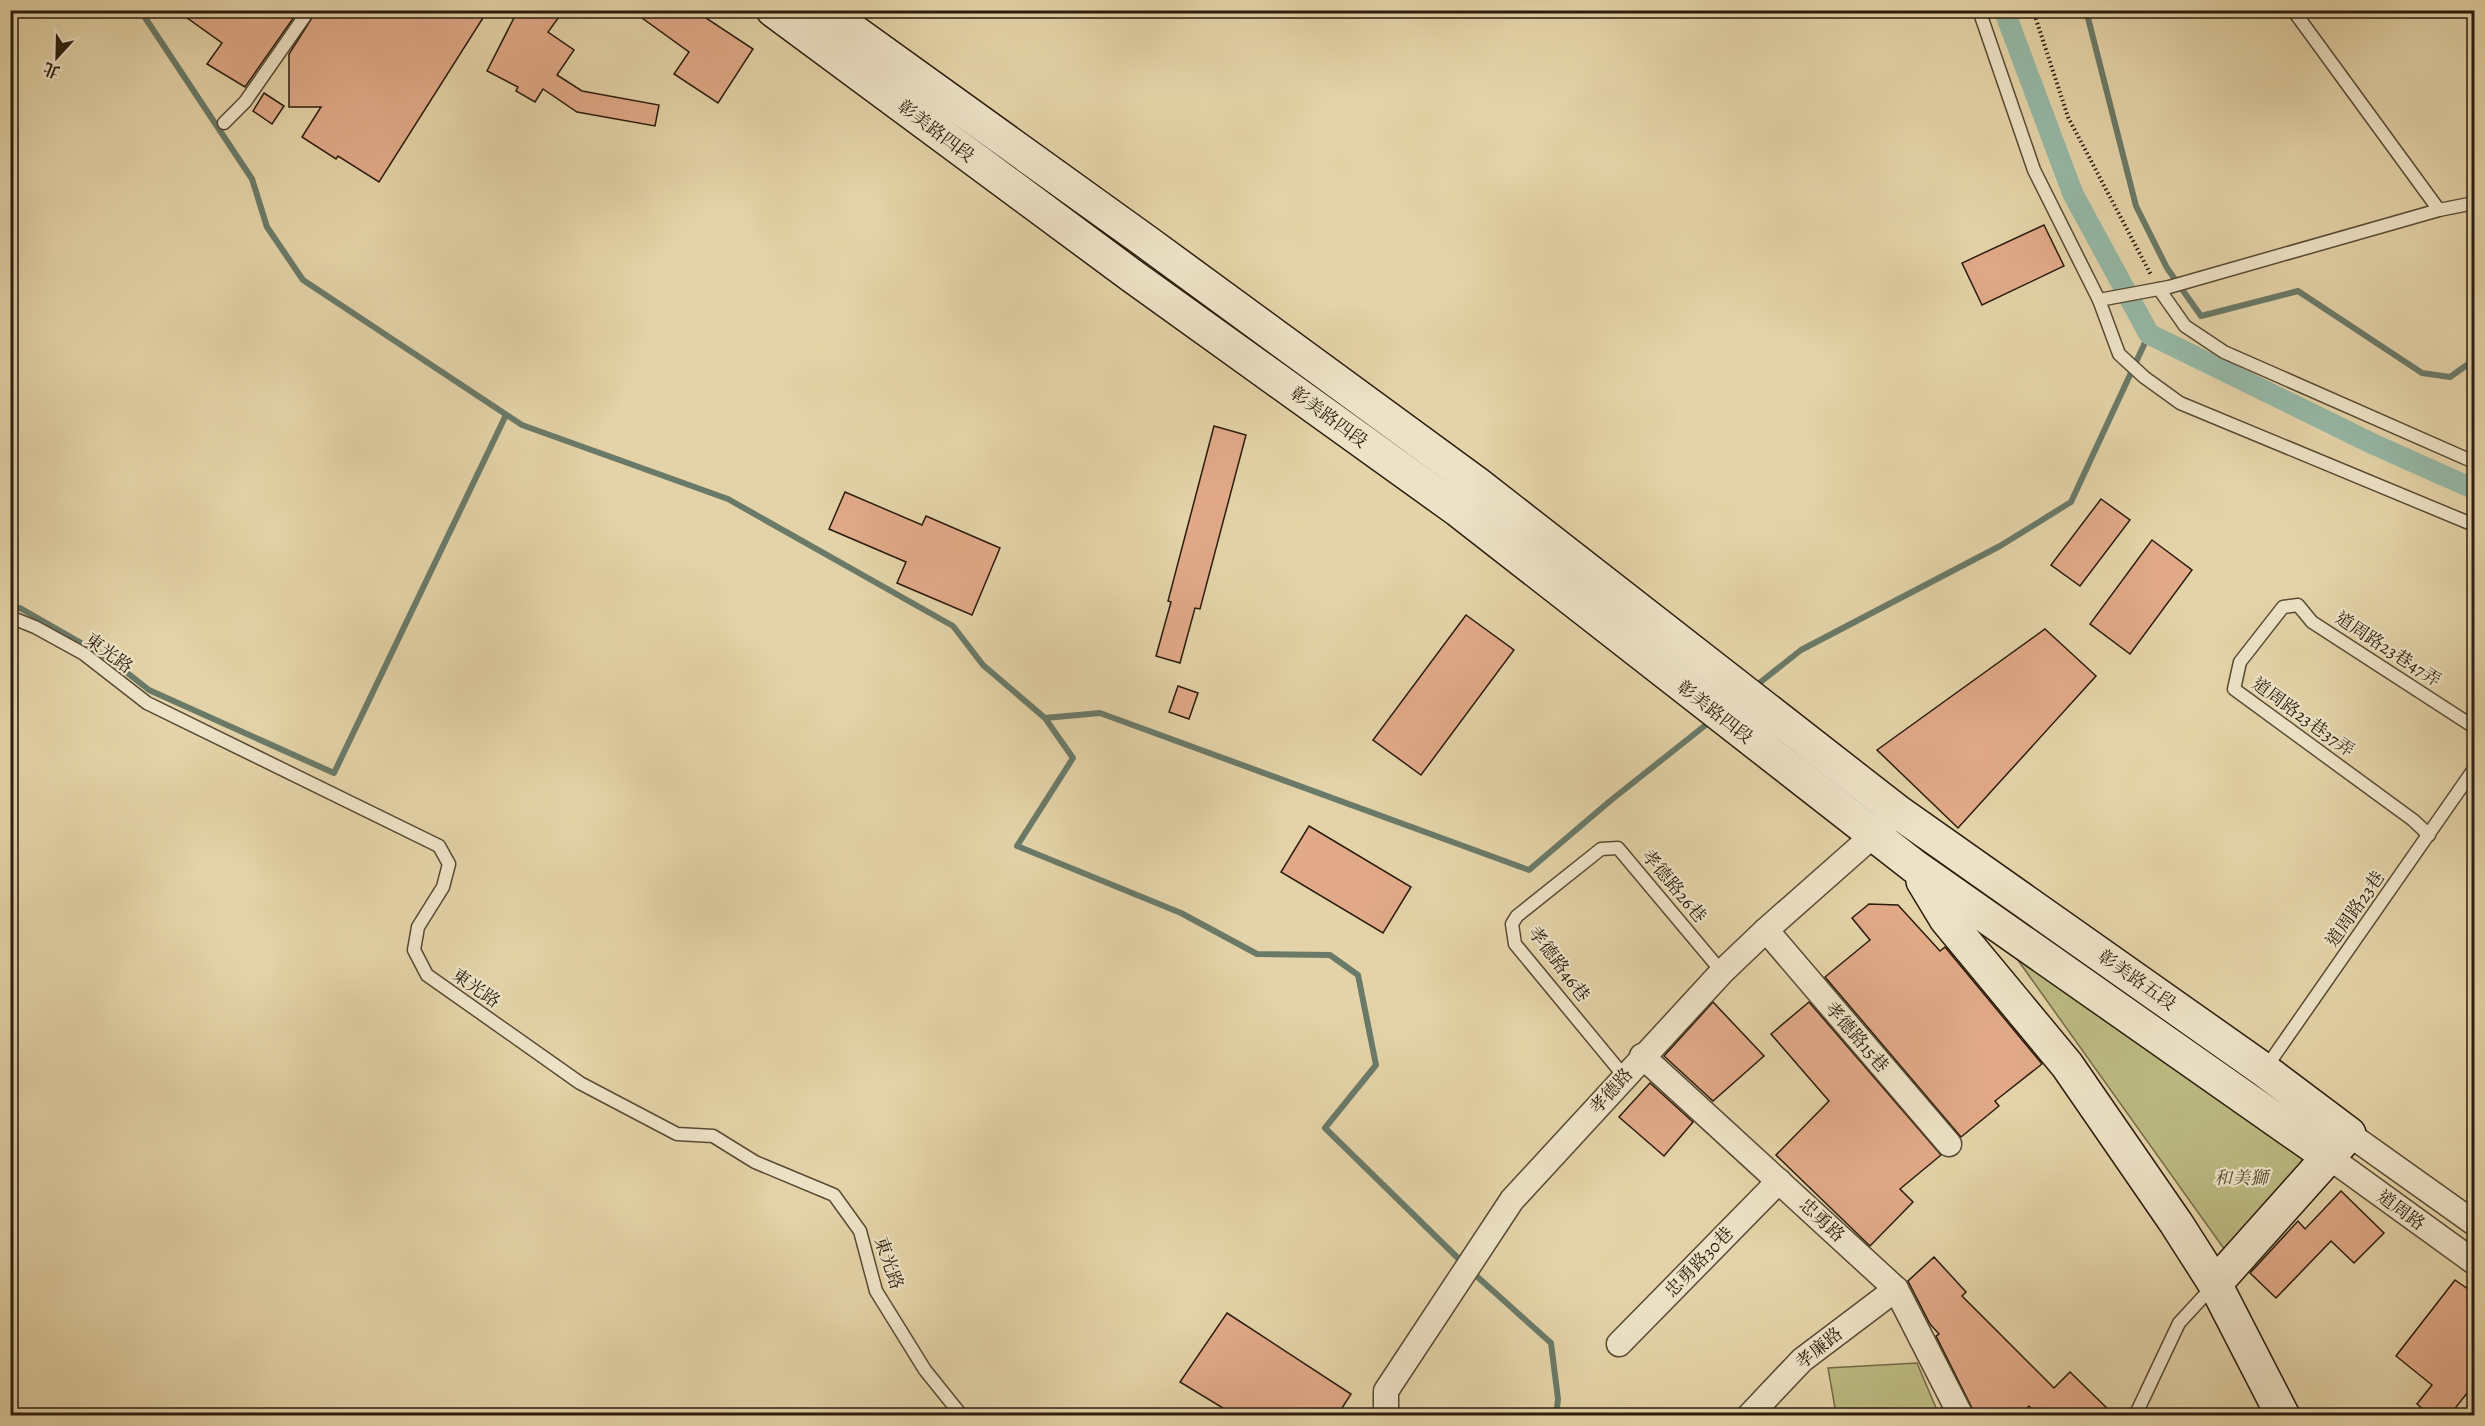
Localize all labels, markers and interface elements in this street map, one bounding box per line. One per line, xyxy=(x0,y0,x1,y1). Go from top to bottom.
north arrow xyxy=(27,27,87,87)
text: 北 xyxy=(40,57,63,83)
street label: 彰美路四段 xyxy=(893,94,979,168)
street label: 彰美路四段 xyxy=(1286,381,1372,453)
street label: 道周路23巷47弄 xyxy=(2330,606,2446,692)
street label: 東光路 xyxy=(80,627,138,679)
street label: 道周路23巷37弄 xyxy=(2247,672,2359,762)
street label: 彰美路四段 xyxy=(1672,675,1758,749)
street label: 孝德路26巷 xyxy=(1636,844,1712,928)
street label: 道周路23巷 xyxy=(2320,866,2390,952)
street label: 孝德路46巷 xyxy=(1523,921,1595,1007)
street label: 彰美路五段 xyxy=(2093,944,2181,1016)
street label: 東光路 xyxy=(447,963,505,1013)
street label: 孝德路15巷 xyxy=(1820,997,1894,1077)
street label: 孝德路 xyxy=(1584,1063,1638,1119)
park label: 和美獅 xyxy=(2214,1166,2271,1190)
street label: 道周路 xyxy=(2372,1184,2430,1236)
street label: 忠勇路 xyxy=(1794,1193,1850,1247)
street label: 忠勇路30巷 xyxy=(1659,1222,1739,1302)
street label: 東光路 xyxy=(869,1234,909,1292)
street label: 孝廉路 xyxy=(1790,1322,1848,1374)

